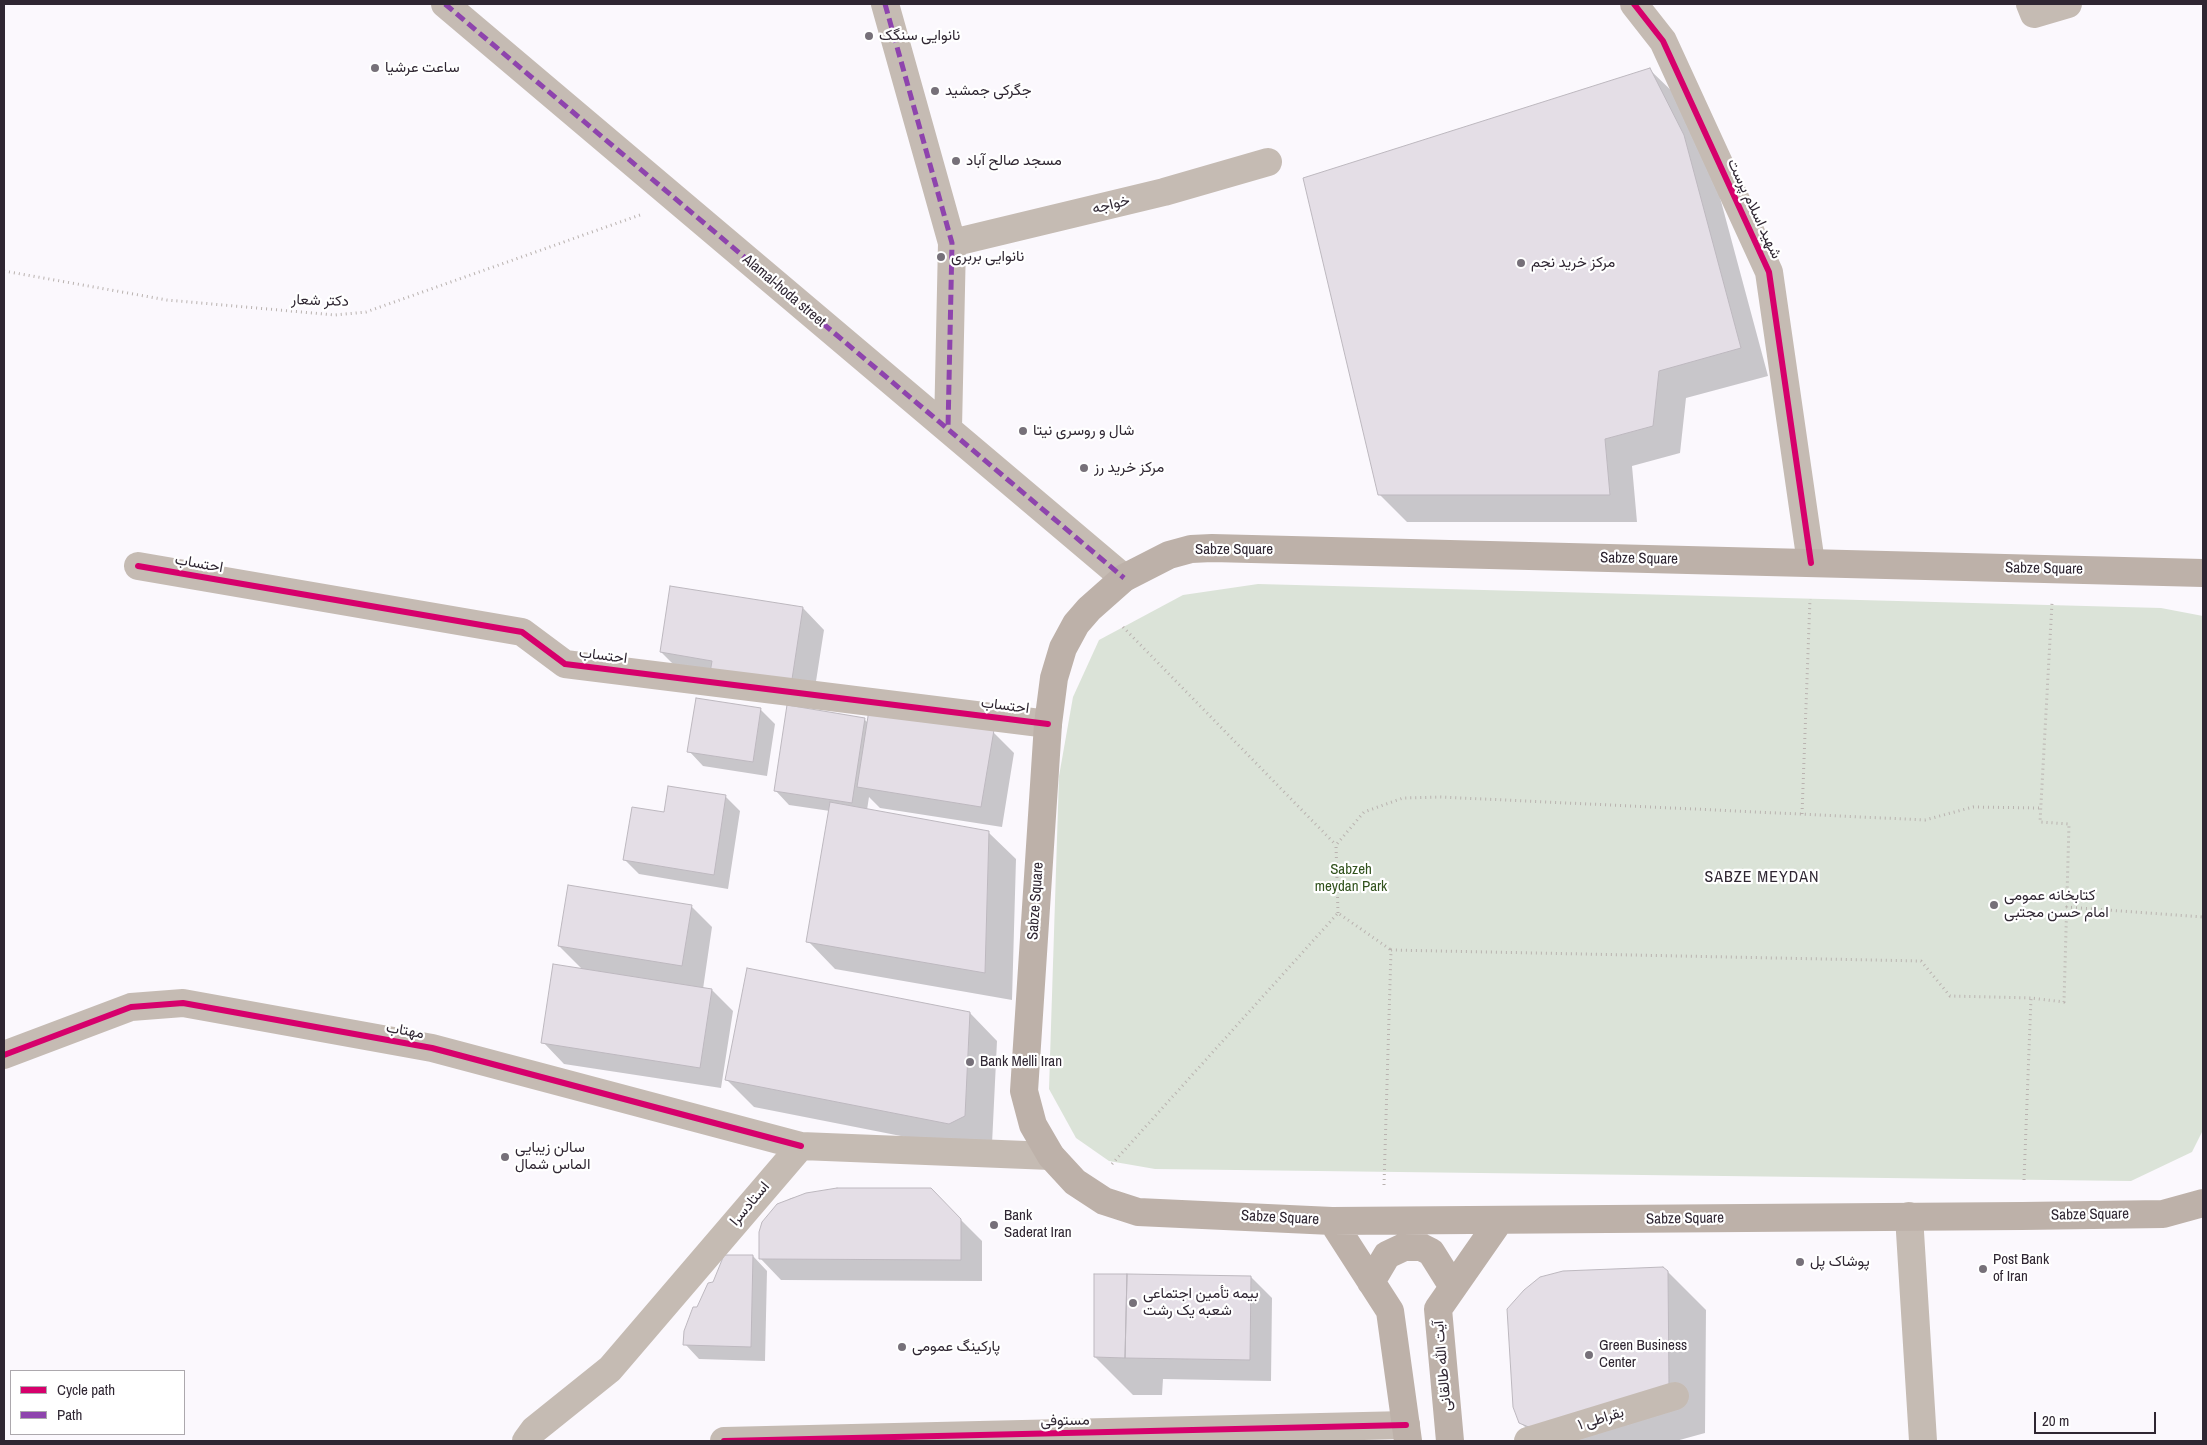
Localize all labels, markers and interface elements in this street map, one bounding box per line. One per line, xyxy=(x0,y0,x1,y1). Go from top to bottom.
place label: نانوایی سنگک xyxy=(879,27,960,45)
marker: نانوایی سنگک xyxy=(863,30,875,42)
place label: ساعت عرشیا xyxy=(385,59,460,77)
marker: ساعت عرشیا xyxy=(369,62,381,74)
place label: جگرکی جمشید xyxy=(945,82,1032,100)
marker: جگرکی جمشید xyxy=(929,85,941,97)
place label: مسجد صالح آباد xyxy=(966,152,1062,170)
marker: مسجد صالح آباد xyxy=(950,155,962,167)
street label: شهید اسلام پرست xyxy=(1723,156,1785,262)
street label: خواجه xyxy=(1090,192,1132,218)
place label: نانوایی بربری xyxy=(951,248,1024,266)
street label: Alamal-hoda street xyxy=(739,251,829,331)
marker: نانوایی بربری xyxy=(935,251,947,263)
place label: مرکز خرید نجم xyxy=(1531,254,1615,272)
marker: مرکز خرید نجم xyxy=(1515,257,1527,269)
street label: دکتر شعار xyxy=(291,291,349,311)
place label: شال و روسری نیتا xyxy=(1033,422,1134,440)
marker: شال و روسری نیتا xyxy=(1017,425,1029,437)
place label: مرکز خرید رز xyxy=(1094,459,1164,477)
marker: مرکز خرید رز xyxy=(1078,462,1090,474)
street label: Sabze Square xyxy=(1195,541,1273,559)
street label: Sabze Square xyxy=(1600,549,1678,569)
street label: احتساب xyxy=(174,551,224,577)
street label: Sabze Square xyxy=(2005,559,2083,579)
street label: احتساب xyxy=(578,644,628,668)
street label: احتساب xyxy=(980,694,1030,718)
street label: Sabze Square xyxy=(1024,861,1048,941)
park label: Sabzeh meydan Park xyxy=(1315,861,1387,896)
district label: SABZE MEYDAN xyxy=(1703,868,1821,888)
place label: کتابخانه عمومی امام حسن مجتبی xyxy=(2004,887,2109,922)
marker: کتابخانه عمومی امام حسن مجتبی xyxy=(1988,899,2000,911)
street label: مهتاب xyxy=(385,1019,425,1043)
place label: Bank Melli Iran xyxy=(980,1053,1062,1071)
marker: Bank Melli Iran xyxy=(964,1056,976,1068)
place label: سالن زیبایی الماس شمال xyxy=(515,1139,590,1174)
marker: سالن زیبایی الماس شمال xyxy=(499,1151,511,1163)
street label: استادسرا xyxy=(726,1178,774,1230)
street label: Sabze Square xyxy=(2051,1205,2129,1225)
place label: Bank Saderat Iran xyxy=(1004,1207,1072,1242)
street label: Sabze Square xyxy=(1241,1207,1319,1229)
street label: Sabze Square xyxy=(1646,1209,1724,1229)
marker: Bank Saderat Iran xyxy=(988,1219,1000,1231)
place label: Post Bank of Iran xyxy=(1993,1251,2049,1286)
place label: پوشاک پل xyxy=(1810,1253,1870,1271)
marker: پوشاک پل xyxy=(1794,1256,1806,1268)
marker: Post Bank of Iran xyxy=(1977,1263,1989,1275)
place label: بیمه تأمین اجتماعی شعبه یک رشت xyxy=(1143,1285,1259,1320)
marker: بیمه تأمین اجتماعی شعبه یک رشت xyxy=(1127,1297,1139,1309)
street label: آیت الله طالقانی xyxy=(1430,1320,1456,1412)
place label: Green Business Center xyxy=(1599,1337,1687,1372)
place label: پارکینگ عمومی xyxy=(912,1338,1000,1356)
marker: پارکینگ عمومی xyxy=(896,1341,908,1353)
marker: Green Business Center xyxy=(1583,1349,1595,1361)
legend xyxy=(10,1370,185,1435)
text: Cycle path xyxy=(57,1379,115,1400)
scale bar xyxy=(2037,1402,2160,1434)
street label: بقراطی ۱ xyxy=(1576,1403,1626,1435)
text: Path xyxy=(57,1404,82,1425)
text: 20 m xyxy=(2042,1410,2069,1431)
street label: مستوفی xyxy=(1040,1412,1090,1430)

